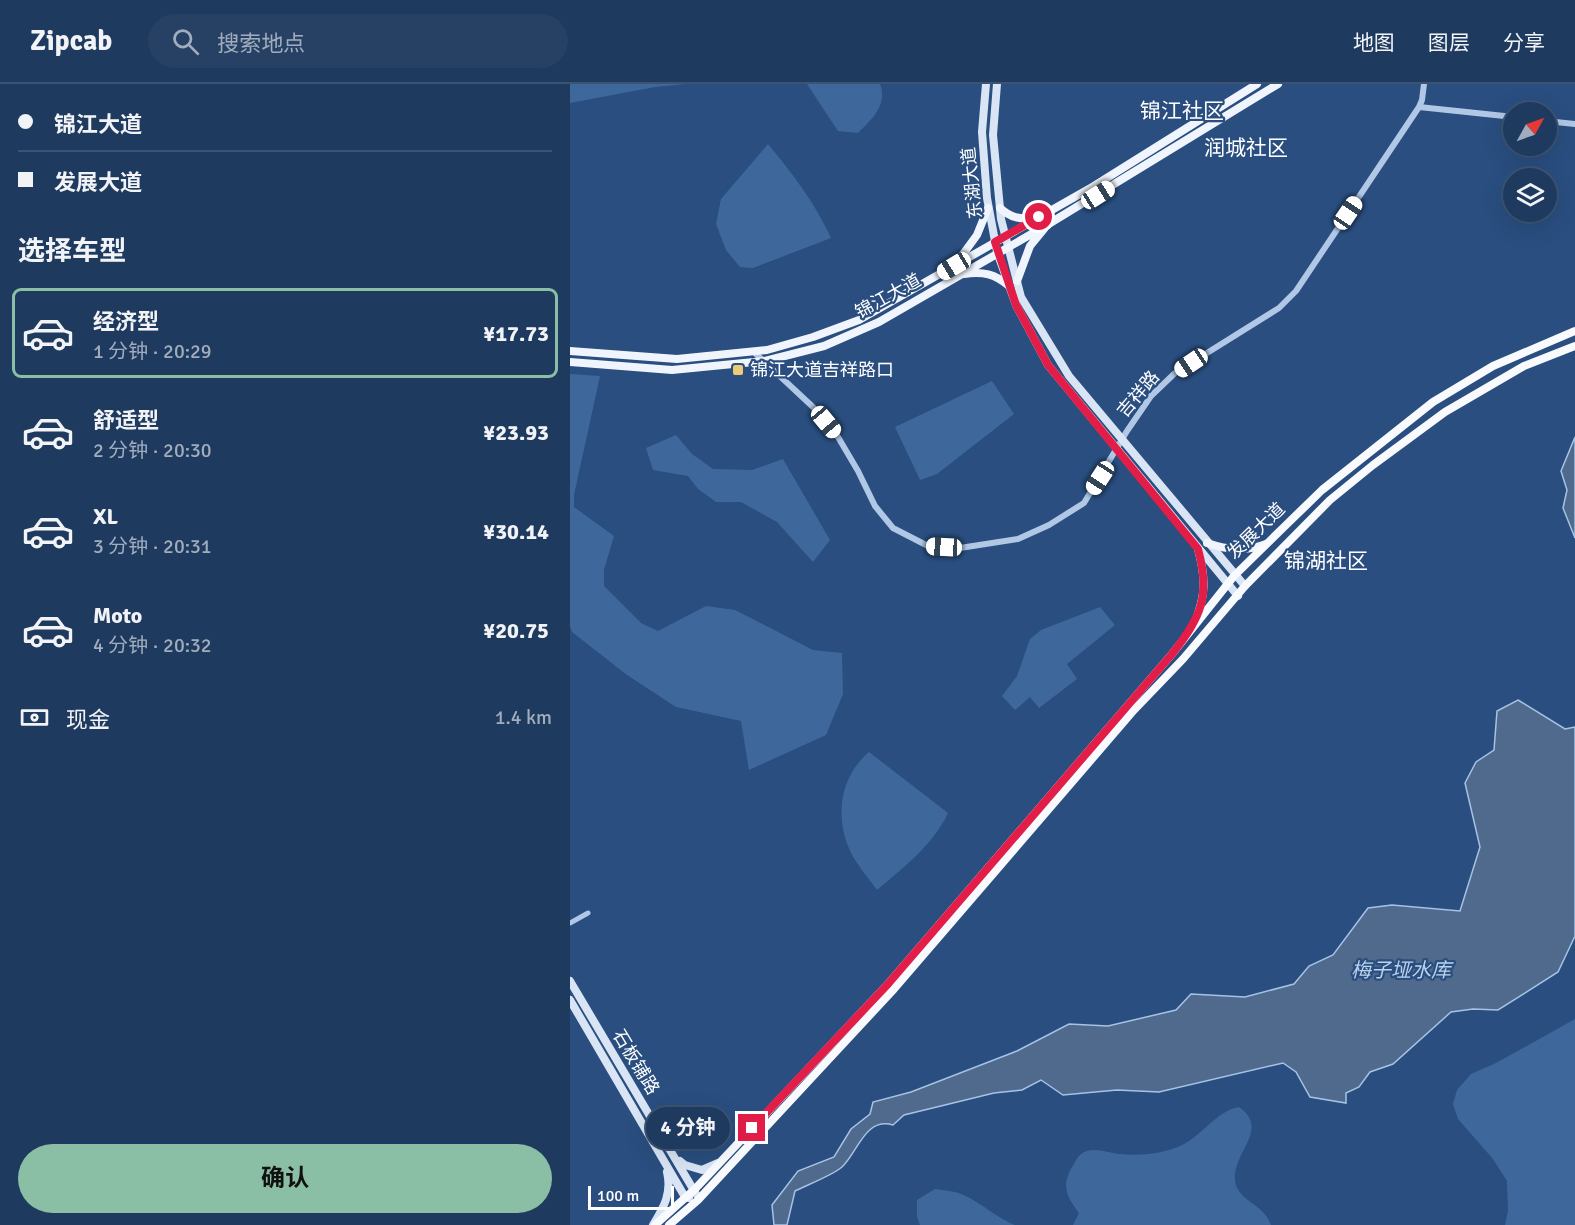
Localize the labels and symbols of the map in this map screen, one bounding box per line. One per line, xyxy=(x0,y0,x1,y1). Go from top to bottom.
district label: 锦江社区 xyxy=(1140,98,1224,124)
north arrow xyxy=(1503,102,1557,156)
district label: 润城社区 xyxy=(1204,135,1288,161)
street label: 东湖大道 xyxy=(957,146,987,220)
car xyxy=(1078,178,1118,212)
car xyxy=(1330,193,1366,233)
route start xyxy=(1025,203,1052,230)
car xyxy=(934,249,974,283)
street label: 锦江大道 xyxy=(851,269,925,323)
car xyxy=(1171,345,1211,381)
place label: 锦江大道吉祥路口 xyxy=(750,359,894,381)
marker: 锦江大道吉祥路口 xyxy=(731,363,745,377)
street label: 吉祥路 xyxy=(1112,366,1164,422)
car xyxy=(808,402,844,442)
car xyxy=(1083,458,1117,498)
street label: 发展大道 xyxy=(1222,498,1290,564)
car xyxy=(926,537,962,557)
district label: 锦湖社区 xyxy=(1284,548,1368,574)
water label: 梅子垭水库 xyxy=(1351,958,1454,983)
street label: 石板铺路 xyxy=(608,1025,664,1099)
callout: 4 分钟 xyxy=(647,1107,731,1149)
route end xyxy=(738,1114,765,1141)
scale bar xyxy=(588,1183,674,1210)

